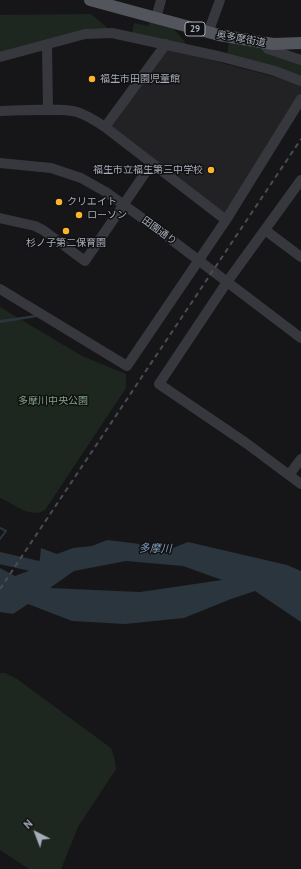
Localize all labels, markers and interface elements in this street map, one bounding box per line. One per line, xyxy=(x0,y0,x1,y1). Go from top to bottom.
road number: 29 xyxy=(185,22,205,36)
street label: 奥多摩街道 xyxy=(215,29,267,49)
place label: 福生市田園児童館 xyxy=(100,73,180,85)
marker: 福生市田園児童館 xyxy=(87,74,97,84)
place label: 福生市立福生第三中学校 xyxy=(93,164,203,176)
marker: 福生市立福生第三中学校 xyxy=(206,165,216,175)
place label: クリエイト xyxy=(67,196,117,208)
marker: クリエイト xyxy=(54,197,64,207)
place label: ローソン xyxy=(87,209,127,221)
marker: ローソン xyxy=(74,210,84,220)
street label: 田園通り xyxy=(139,214,179,248)
marker: 杉ノ子第二保育園 xyxy=(61,226,71,236)
place label: 杉ノ子第二保育園 xyxy=(26,237,106,249)
park label: 多摩川中央公園 xyxy=(18,395,88,407)
water label: 多摩川 xyxy=(138,542,172,556)
north arrow xyxy=(16,813,56,853)
text: N xyxy=(21,816,35,832)

